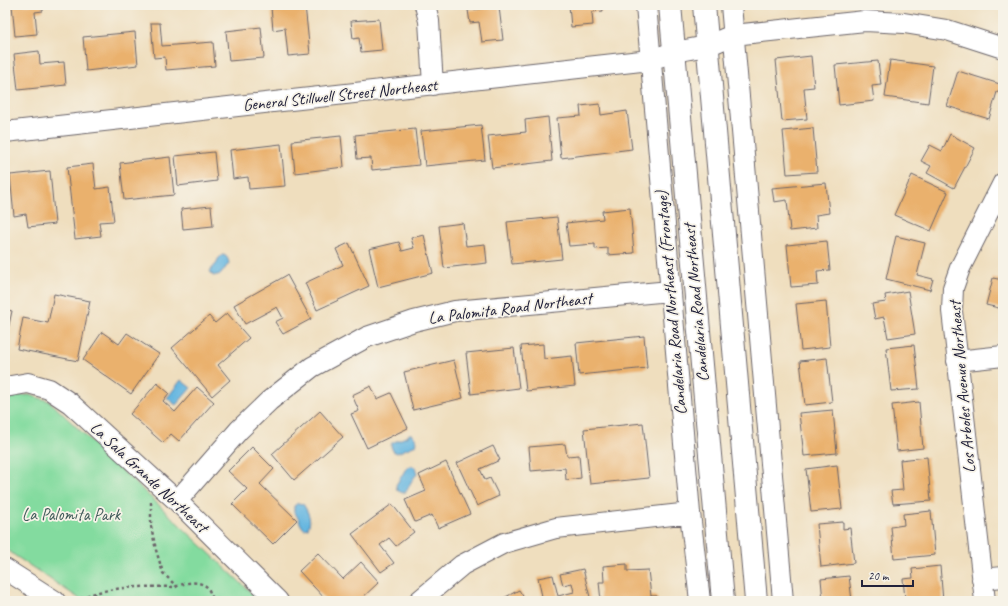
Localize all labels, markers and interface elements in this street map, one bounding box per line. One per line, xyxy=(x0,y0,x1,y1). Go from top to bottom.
street label: General Stillwell Street Northeast xyxy=(242,74,440,116)
street label: Candelaria Road Northeast (Frontage) xyxy=(651,189,691,416)
street label: Candelaria Road Northeast xyxy=(678,221,713,383)
street label: La Palomita Road Northeast xyxy=(427,287,595,328)
street label: Los Arboles Avenue Northeast xyxy=(944,298,980,474)
street label: La Sala Grande Northeast xyxy=(86,417,214,539)
park label: La Palomita Park xyxy=(22,504,122,525)
scale bar xyxy=(862,562,913,588)
text: 20 m xyxy=(868,568,890,584)

